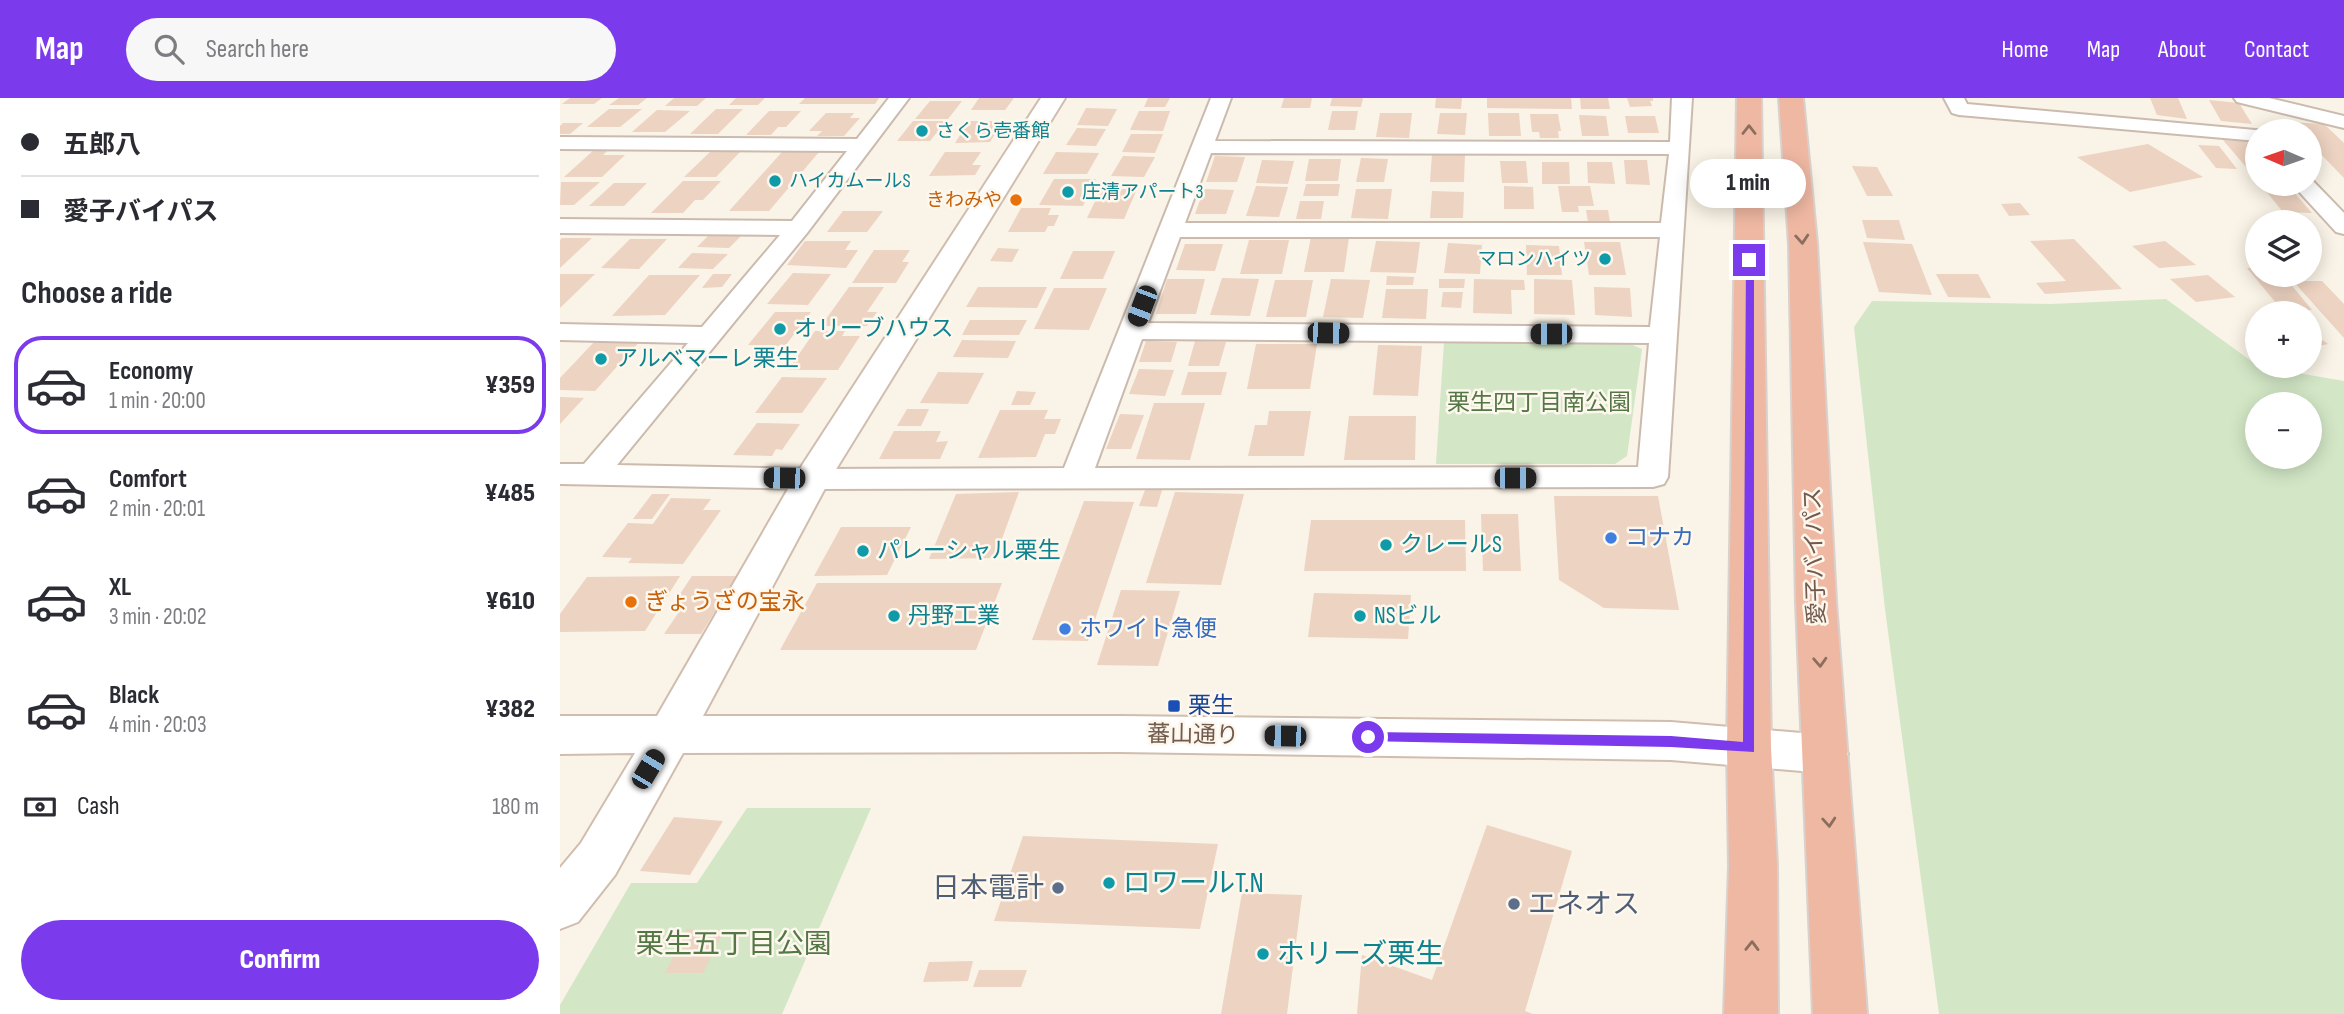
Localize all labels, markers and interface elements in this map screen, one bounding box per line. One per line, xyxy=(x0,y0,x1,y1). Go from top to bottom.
search box xyxy=(126,18,616,81)
text: Map xyxy=(35,29,84,69)
icon: search xyxy=(150,30,188,68)
text: Search here xyxy=(206,34,309,65)
text: Home xyxy=(2001,35,2049,64)
text: Map xyxy=(2087,35,2120,64)
text: About xyxy=(2158,35,2206,64)
text: Contact xyxy=(2244,35,2309,64)
north arrow xyxy=(2245,119,2322,196)
map controls xyxy=(2245,119,2322,469)
place label: さくら壱番館 xyxy=(936,120,1050,143)
marker: さくら壱番館 xyxy=(914,123,930,139)
one-way arrow xyxy=(1741,125,1757,135)
text: 五郎八 xyxy=(63,130,141,161)
callout: 1 min xyxy=(1691,158,1807,208)
text: 1 min xyxy=(1726,169,1770,197)
place label: ハイカムールS xyxy=(789,170,911,193)
marker: ハイカムールS xyxy=(767,173,783,189)
place label: 庄清アパート3 xyxy=(1082,181,1204,204)
marker: 庄清アパート3 xyxy=(1060,184,1076,200)
place label: きわみや xyxy=(926,189,1002,212)
marker: きわみや xyxy=(1008,192,1024,208)
text: 愛子バイパス xyxy=(63,197,218,228)
button: layers xyxy=(2245,210,2322,287)
one-way arrow xyxy=(1794,234,1809,245)
route end xyxy=(1733,244,1765,276)
place label: マロンハイツ xyxy=(1477,248,1591,271)
marker: マロンハイツ xyxy=(1597,251,1613,267)
text: Choose a ride xyxy=(21,274,173,313)
car xyxy=(1125,283,1160,329)
button: + xyxy=(2245,301,2322,378)
place label: オリーブハウス xyxy=(794,315,954,343)
marker: オリーブハウス xyxy=(772,321,788,337)
car xyxy=(1307,322,1350,344)
car xyxy=(1531,324,1573,345)
place label: アルベマーレ栗生 xyxy=(615,345,799,373)
marker: アルベマーレ栗生 xyxy=(593,351,609,367)
icon: car xyxy=(25,354,88,417)
text: Economy xyxy=(109,356,193,387)
text: ¥359 xyxy=(485,370,535,401)
text: 1 min · 20:00 xyxy=(109,387,206,415)
park label: 栗生四丁目南公園 xyxy=(1447,389,1631,417)
button: − xyxy=(2245,392,2322,469)
icon: car xyxy=(25,462,88,525)
text: Comfort xyxy=(109,464,187,495)
car xyxy=(763,467,806,489)
car xyxy=(1495,468,1537,489)
text: ¥485 xyxy=(485,478,535,509)
street label: 愛子バイパス xyxy=(1799,487,1831,625)
text: 2 min · 20:01 xyxy=(109,495,205,523)
place label: コナカ xyxy=(1625,524,1694,552)
marker: コナカ xyxy=(1603,530,1619,546)
place label: クレールS xyxy=(1400,531,1502,559)
place label: パレーシャル栗生 xyxy=(877,537,1061,565)
marker: クレールS xyxy=(1378,537,1394,553)
marker: パレーシャル栗生 xyxy=(855,543,871,559)
icon: car xyxy=(25,570,88,633)
text: XL xyxy=(109,572,131,603)
text: ¥610 xyxy=(485,586,535,617)
place label: ぎょうざの宝永 xyxy=(645,588,805,616)
marker: ぎょうざの宝永 xyxy=(623,594,639,610)
place label: 丹野工業 xyxy=(908,602,1000,630)
place label: NSビル xyxy=(1374,602,1442,630)
text: 3 min · 20:02 xyxy=(109,603,207,631)
marker: 丹野工業 xyxy=(886,608,902,624)
marker: NSビル xyxy=(1352,608,1368,624)
place label: ホワイト急便 xyxy=(1079,615,1217,643)
marker: ホワイト急便 xyxy=(1057,621,1073,637)
one-way arrow xyxy=(1812,657,1827,668)
icon: car xyxy=(25,678,88,741)
text: Black xyxy=(109,680,159,711)
place label: 栗生 xyxy=(1188,692,1234,720)
text: ¥382 xyxy=(485,694,535,725)
marker: 栗生 xyxy=(1166,698,1182,714)
text: 4 min · 20:03 xyxy=(109,711,207,739)
street label: 蕃山通り xyxy=(1147,720,1239,750)
route start xyxy=(1352,721,1384,753)
car xyxy=(1264,725,1307,747)
car xyxy=(629,746,668,792)
icon: cash xyxy=(21,788,59,826)
text: Cash xyxy=(77,791,120,822)
text: 180 m xyxy=(492,793,539,821)
one-way arrow xyxy=(1822,817,1837,828)
place label: ロワールT.N xyxy=(1123,867,1264,900)
place label: 日本電計 xyxy=(932,872,1044,905)
marker: ロワールT.N xyxy=(1101,875,1117,891)
marker: 日本電計 xyxy=(1050,880,1066,896)
place label: エネオス xyxy=(1528,888,1640,921)
marker: エネオス xyxy=(1506,896,1522,912)
button: Confirm xyxy=(21,920,539,1000)
park label: 栗生五丁目公園 xyxy=(636,928,832,961)
place label: ホリーズ栗生 xyxy=(1277,938,1444,971)
one-way arrow xyxy=(1744,940,1760,951)
marker: ホリーズ栗生 xyxy=(1255,946,1271,962)

